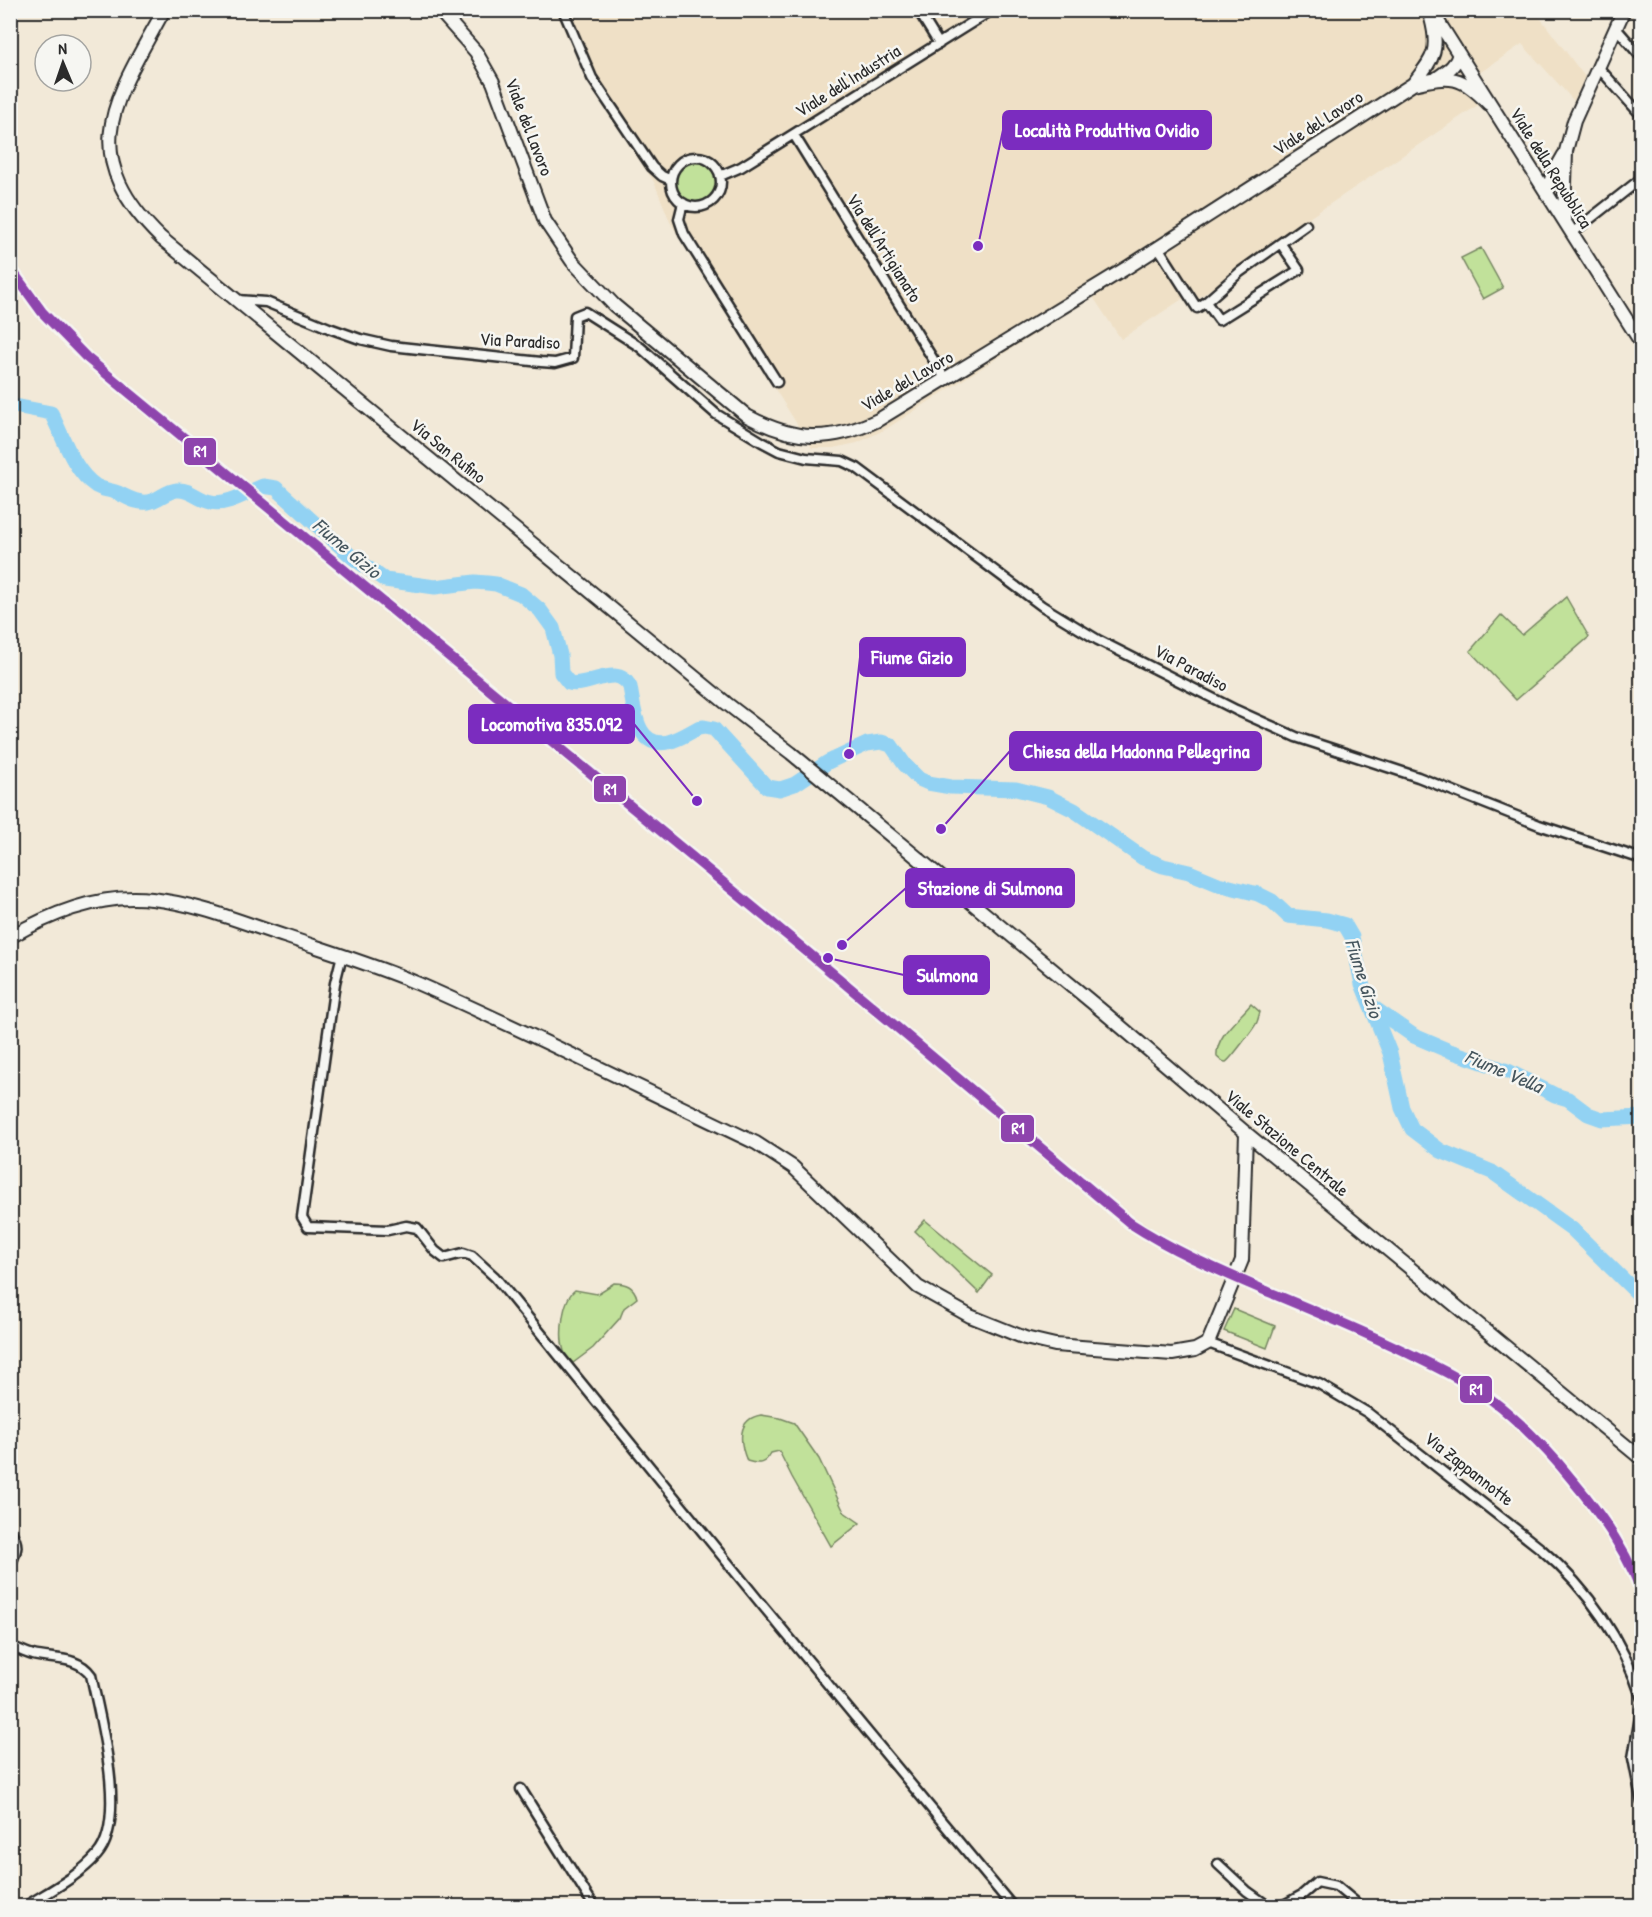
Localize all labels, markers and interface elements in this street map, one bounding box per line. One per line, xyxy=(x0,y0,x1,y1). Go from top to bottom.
north arrow xyxy=(33,33,93,93)
text: N xyxy=(58,37,68,59)
street label: Viale dell'Industria xyxy=(790,38,905,123)
street label: Viale del Lavoro xyxy=(499,74,560,179)
street label: Viale del Lavoro xyxy=(1268,84,1368,161)
street label: Viale della Repubblica xyxy=(1504,102,1599,233)
callout: Località Produttiva Ovidio xyxy=(1003,111,1211,149)
text: Località Produttiva Ovidio xyxy=(1015,116,1199,143)
street label: Via dell'Artigianato xyxy=(841,189,928,307)
street label: Via Paradiso xyxy=(479,326,561,355)
street label: Viale del Lavoro xyxy=(856,344,958,417)
street label: Via San Rufino xyxy=(405,412,492,489)
line badge: R1 xyxy=(183,437,217,466)
text: R1 xyxy=(193,440,207,462)
water label: Fiume Gizio xyxy=(307,511,389,585)
callout: Fiume Gizio xyxy=(860,638,965,676)
street label: Via Paradiso xyxy=(1150,638,1233,697)
text: Fiume Gizio xyxy=(870,643,953,670)
callout: Locomotiva 835.092 xyxy=(469,705,634,743)
text: Locomotiva 835.092 xyxy=(482,710,623,737)
callout: Chiesa della Madonna Pellegrina xyxy=(1010,732,1261,770)
text: Chiesa della Madonna Pellegrina xyxy=(1023,737,1250,765)
line badge: R1 xyxy=(593,775,627,803)
text: R1 xyxy=(603,778,617,800)
callout: Stazione di Sulmona xyxy=(906,869,1074,907)
text: Stazione di Sulmona xyxy=(918,874,1062,901)
water label: Fiume Gizio xyxy=(1339,935,1390,1023)
callout: Sulmona xyxy=(904,956,989,994)
text: Sulmona xyxy=(916,961,978,988)
water label: Fiume Vella xyxy=(1461,1042,1549,1100)
street label: Viale Stazione Centrale xyxy=(1220,1083,1355,1202)
line badge: R1 xyxy=(1000,1114,1035,1143)
text: R1 xyxy=(1011,1117,1025,1139)
line badge: R1 xyxy=(1459,1375,1493,1404)
text: R1 xyxy=(1469,1378,1483,1400)
street label: Via Zappannotte xyxy=(1419,1426,1519,1511)

